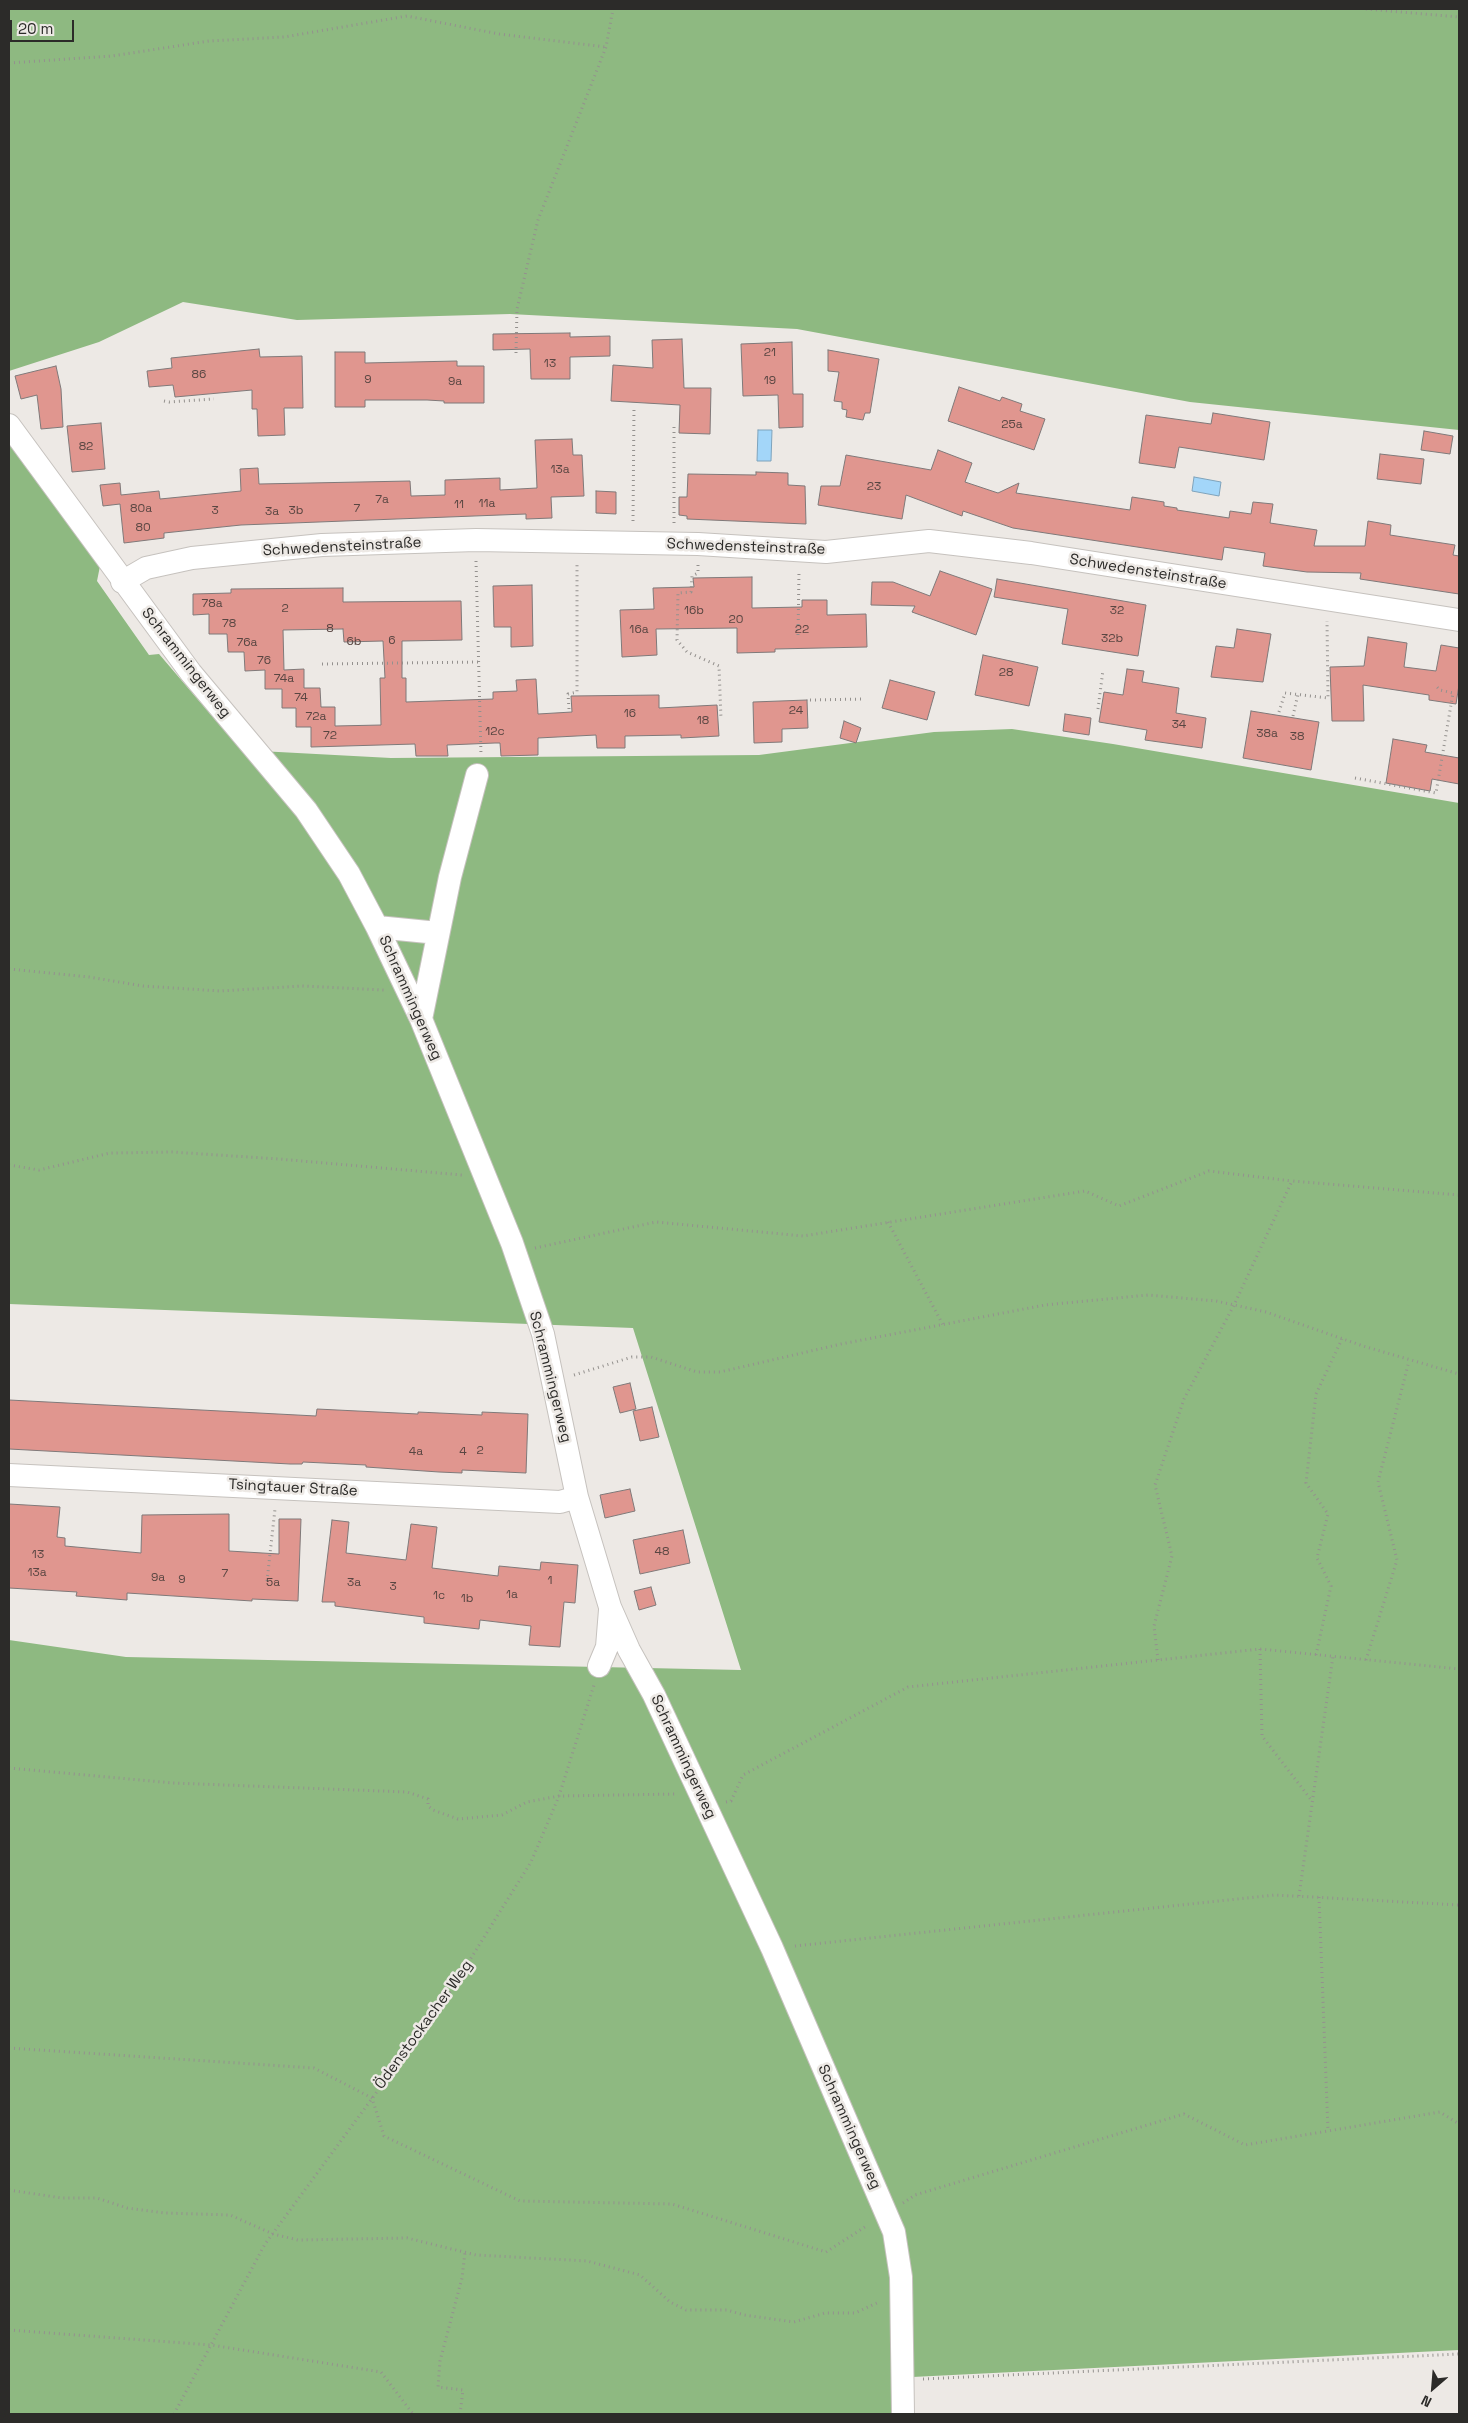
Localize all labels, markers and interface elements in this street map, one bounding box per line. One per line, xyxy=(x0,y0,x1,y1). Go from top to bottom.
scale bar xyxy=(12,10,76,42)
text: 20 m xyxy=(18,19,53,38)
house number: 21 xyxy=(764,346,776,360)
house number: 13 xyxy=(544,357,556,371)
house number: 86 xyxy=(192,368,206,382)
house number: 9 xyxy=(364,373,372,387)
house number: 19 xyxy=(764,374,776,388)
house number: 9a xyxy=(448,375,462,389)
house number: 25a xyxy=(1001,418,1023,432)
house number: 82 xyxy=(79,440,93,454)
house number: 13a xyxy=(550,463,570,477)
house number: 23 xyxy=(867,480,881,494)
house number: 7a xyxy=(375,493,389,507)
house number: 11a xyxy=(479,497,495,511)
house number: 11 xyxy=(454,498,464,512)
house number: 80a xyxy=(130,502,152,516)
house number: 7 xyxy=(354,502,360,516)
house number: 3 xyxy=(211,504,219,518)
house number: 3b xyxy=(289,504,303,518)
house number: 3a xyxy=(265,505,279,519)
house number: 80 xyxy=(135,521,151,535)
street label: Schwedensteinstraße xyxy=(262,534,422,560)
street label: Schwedensteinstraße xyxy=(666,535,826,559)
street label: Schwedensteinstraße xyxy=(1068,551,1228,593)
house number: 78a xyxy=(201,597,223,611)
house number: 2 xyxy=(281,602,289,616)
street label: Schrammingerweg xyxy=(137,604,235,722)
house number: 16b xyxy=(684,604,704,618)
house number: 32 xyxy=(1110,604,1124,618)
house number: 20 xyxy=(729,613,743,627)
house number: 78 xyxy=(222,617,236,631)
house number: 8 xyxy=(326,622,334,636)
house number: 16a xyxy=(629,623,649,637)
house number: 22 xyxy=(795,623,809,637)
house number: 32b xyxy=(1101,632,1123,646)
house number: 6 xyxy=(388,634,396,648)
house number: 6b xyxy=(346,635,362,649)
house number: 76a xyxy=(237,636,257,650)
house number: 76 xyxy=(257,654,271,668)
house number: 28 xyxy=(999,666,1013,680)
house number: 74a xyxy=(274,672,294,686)
house number: 74 xyxy=(294,691,308,705)
house number: 24 xyxy=(789,704,803,718)
house number: 16 xyxy=(624,707,636,721)
house number: 72a xyxy=(306,710,326,724)
house number: 18 xyxy=(697,714,709,728)
house number: 34 xyxy=(1172,718,1186,732)
house number: 12c xyxy=(485,725,505,739)
house number: 38a xyxy=(1256,727,1278,741)
house number: 72 xyxy=(323,729,337,743)
house number: 38 xyxy=(1290,730,1304,744)
street label: Schrammingerweg xyxy=(374,933,446,1063)
street label: Schrammingerweg xyxy=(525,1310,575,1444)
house number: 2 xyxy=(476,1444,484,1458)
house number: 4a xyxy=(409,1445,423,1459)
house number: 4 xyxy=(459,1445,467,1459)
street label: Tsingtauer Straße xyxy=(228,1476,358,1500)
house number: 48 xyxy=(655,1545,669,1559)
house number: 13 xyxy=(32,1548,44,1562)
house number: 13a xyxy=(27,1566,47,1580)
house number: 7 xyxy=(222,1567,228,1581)
house number: 9a xyxy=(151,1571,165,1585)
house number: 9 xyxy=(178,1573,186,1587)
house number: 1 xyxy=(547,1574,553,1588)
house number: 5a xyxy=(266,1576,280,1590)
house number: 3a xyxy=(347,1576,361,1590)
house number: 3 xyxy=(389,1580,397,1594)
house number: 1a xyxy=(506,1588,518,1602)
house number: 1c xyxy=(433,1589,445,1603)
house number: 1b xyxy=(461,1592,473,1606)
street label: Schrammingerweg xyxy=(646,1692,720,1822)
street label: Ödenstockacher Weg xyxy=(371,1957,477,2093)
street label: Schrammingerweg xyxy=(813,2062,885,2192)
north arrow xyxy=(1408,2363,1458,2413)
text: N xyxy=(1418,2391,1434,2412)

